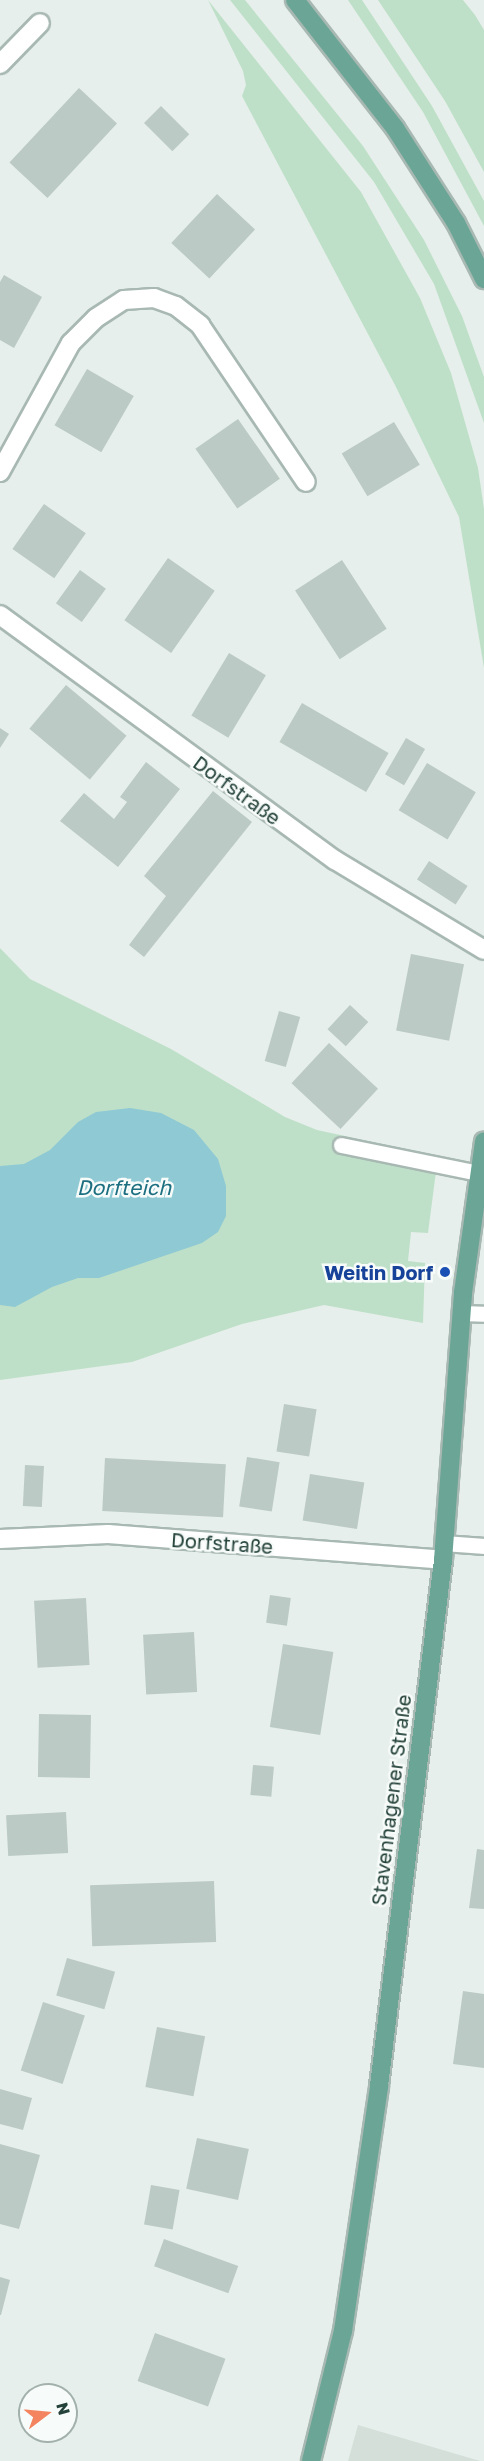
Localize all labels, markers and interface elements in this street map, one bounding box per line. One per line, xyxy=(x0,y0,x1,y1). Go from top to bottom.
street label: Dorfstraße xyxy=(189,750,285,830)
water label: Dorfteich xyxy=(77,1174,171,1200)
place label: Weitin Dorf xyxy=(324,1260,433,1284)
marker: Weitin Dorf xyxy=(438,1265,452,1279)
street label: Dorfstraße xyxy=(170,1527,274,1559)
street label: Stavenhagener Straße xyxy=(366,1693,416,1907)
north arrow xyxy=(18,2383,78,2443)
text: N xyxy=(52,2400,75,2417)

